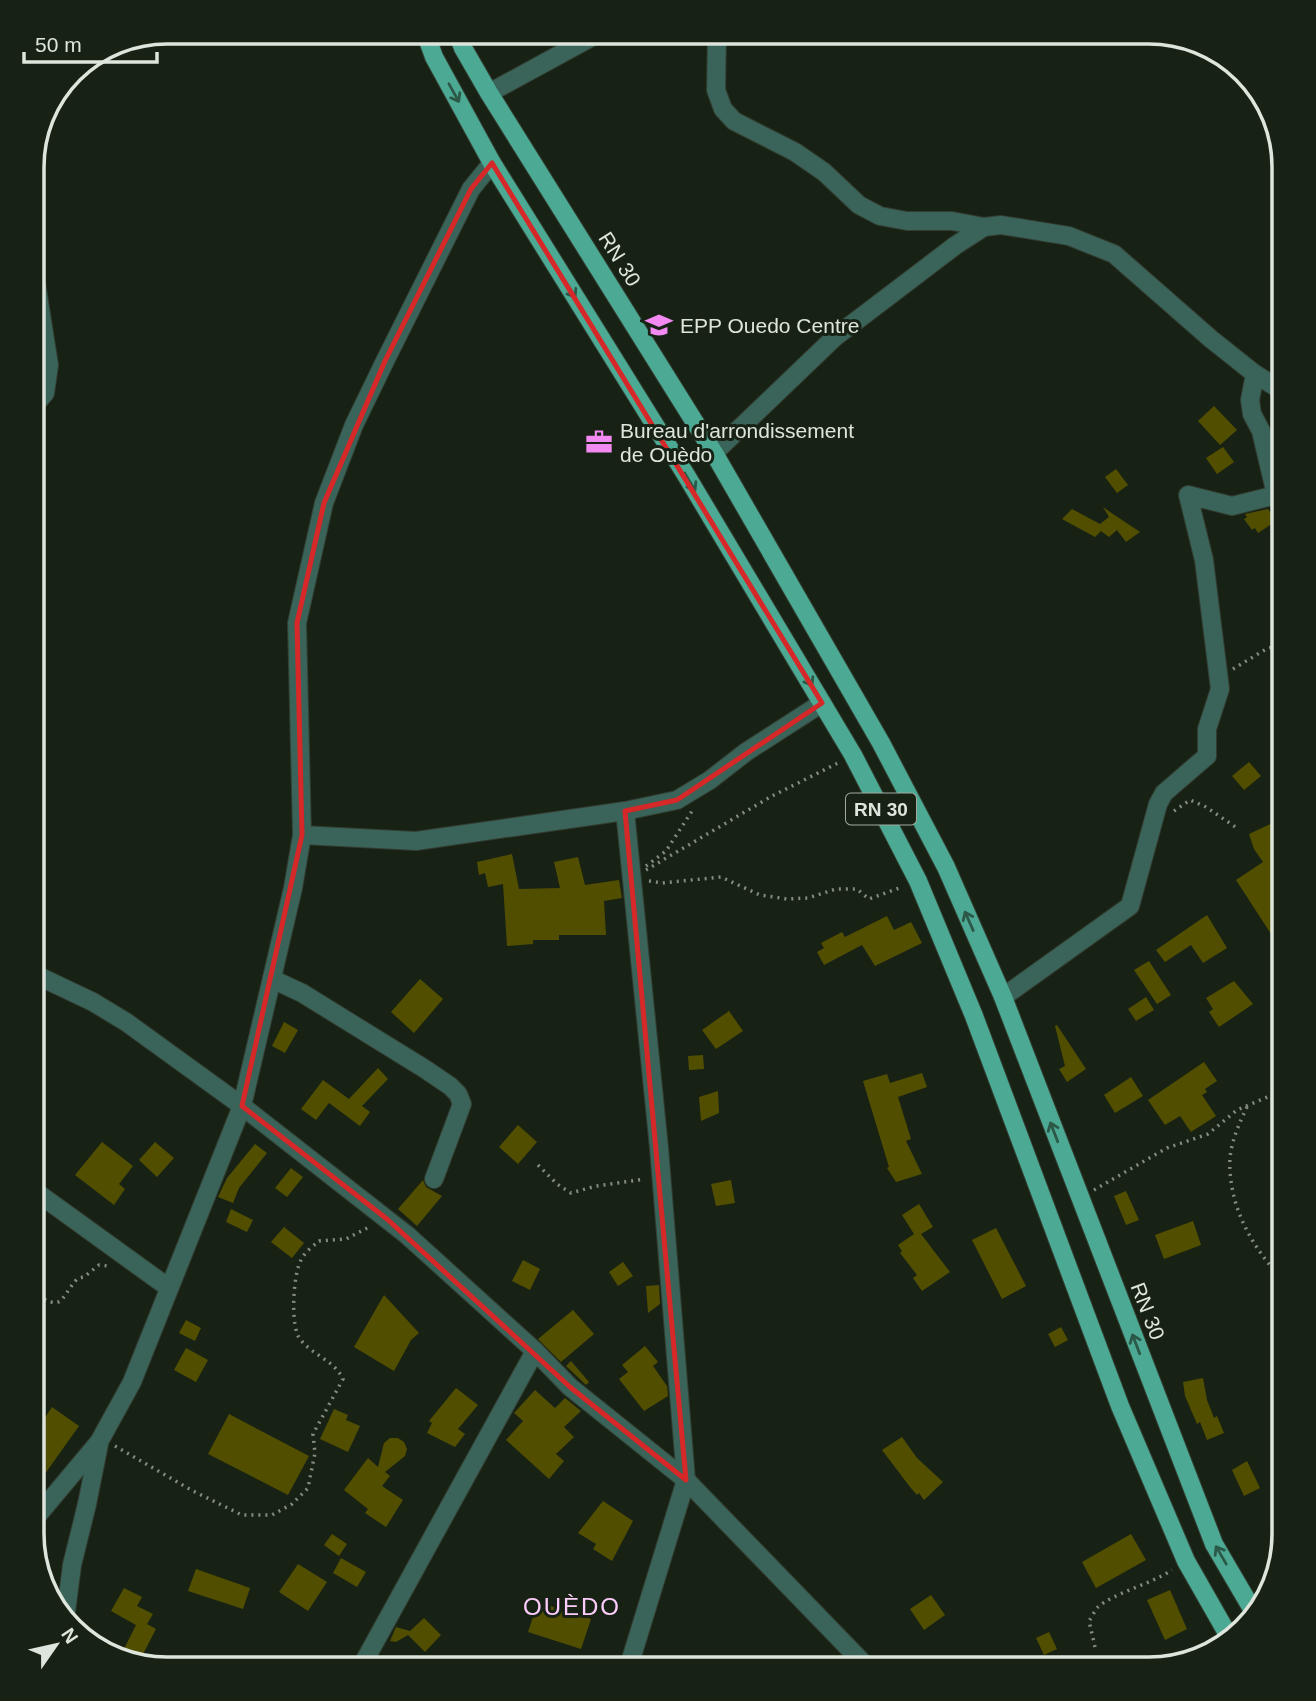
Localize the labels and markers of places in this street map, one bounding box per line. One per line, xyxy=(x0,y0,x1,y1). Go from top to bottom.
school or university icon: EPP Ouedo Centre xyxy=(644,310,674,340)
place label: EPP Ouedo Centre xyxy=(680,314,859,337)
place label: Bureau d'arrondissement de Ouèdo xyxy=(620,419,854,466)
office icon: Bureau d'arrondissement de Ouèdo xyxy=(584,427,614,457)

